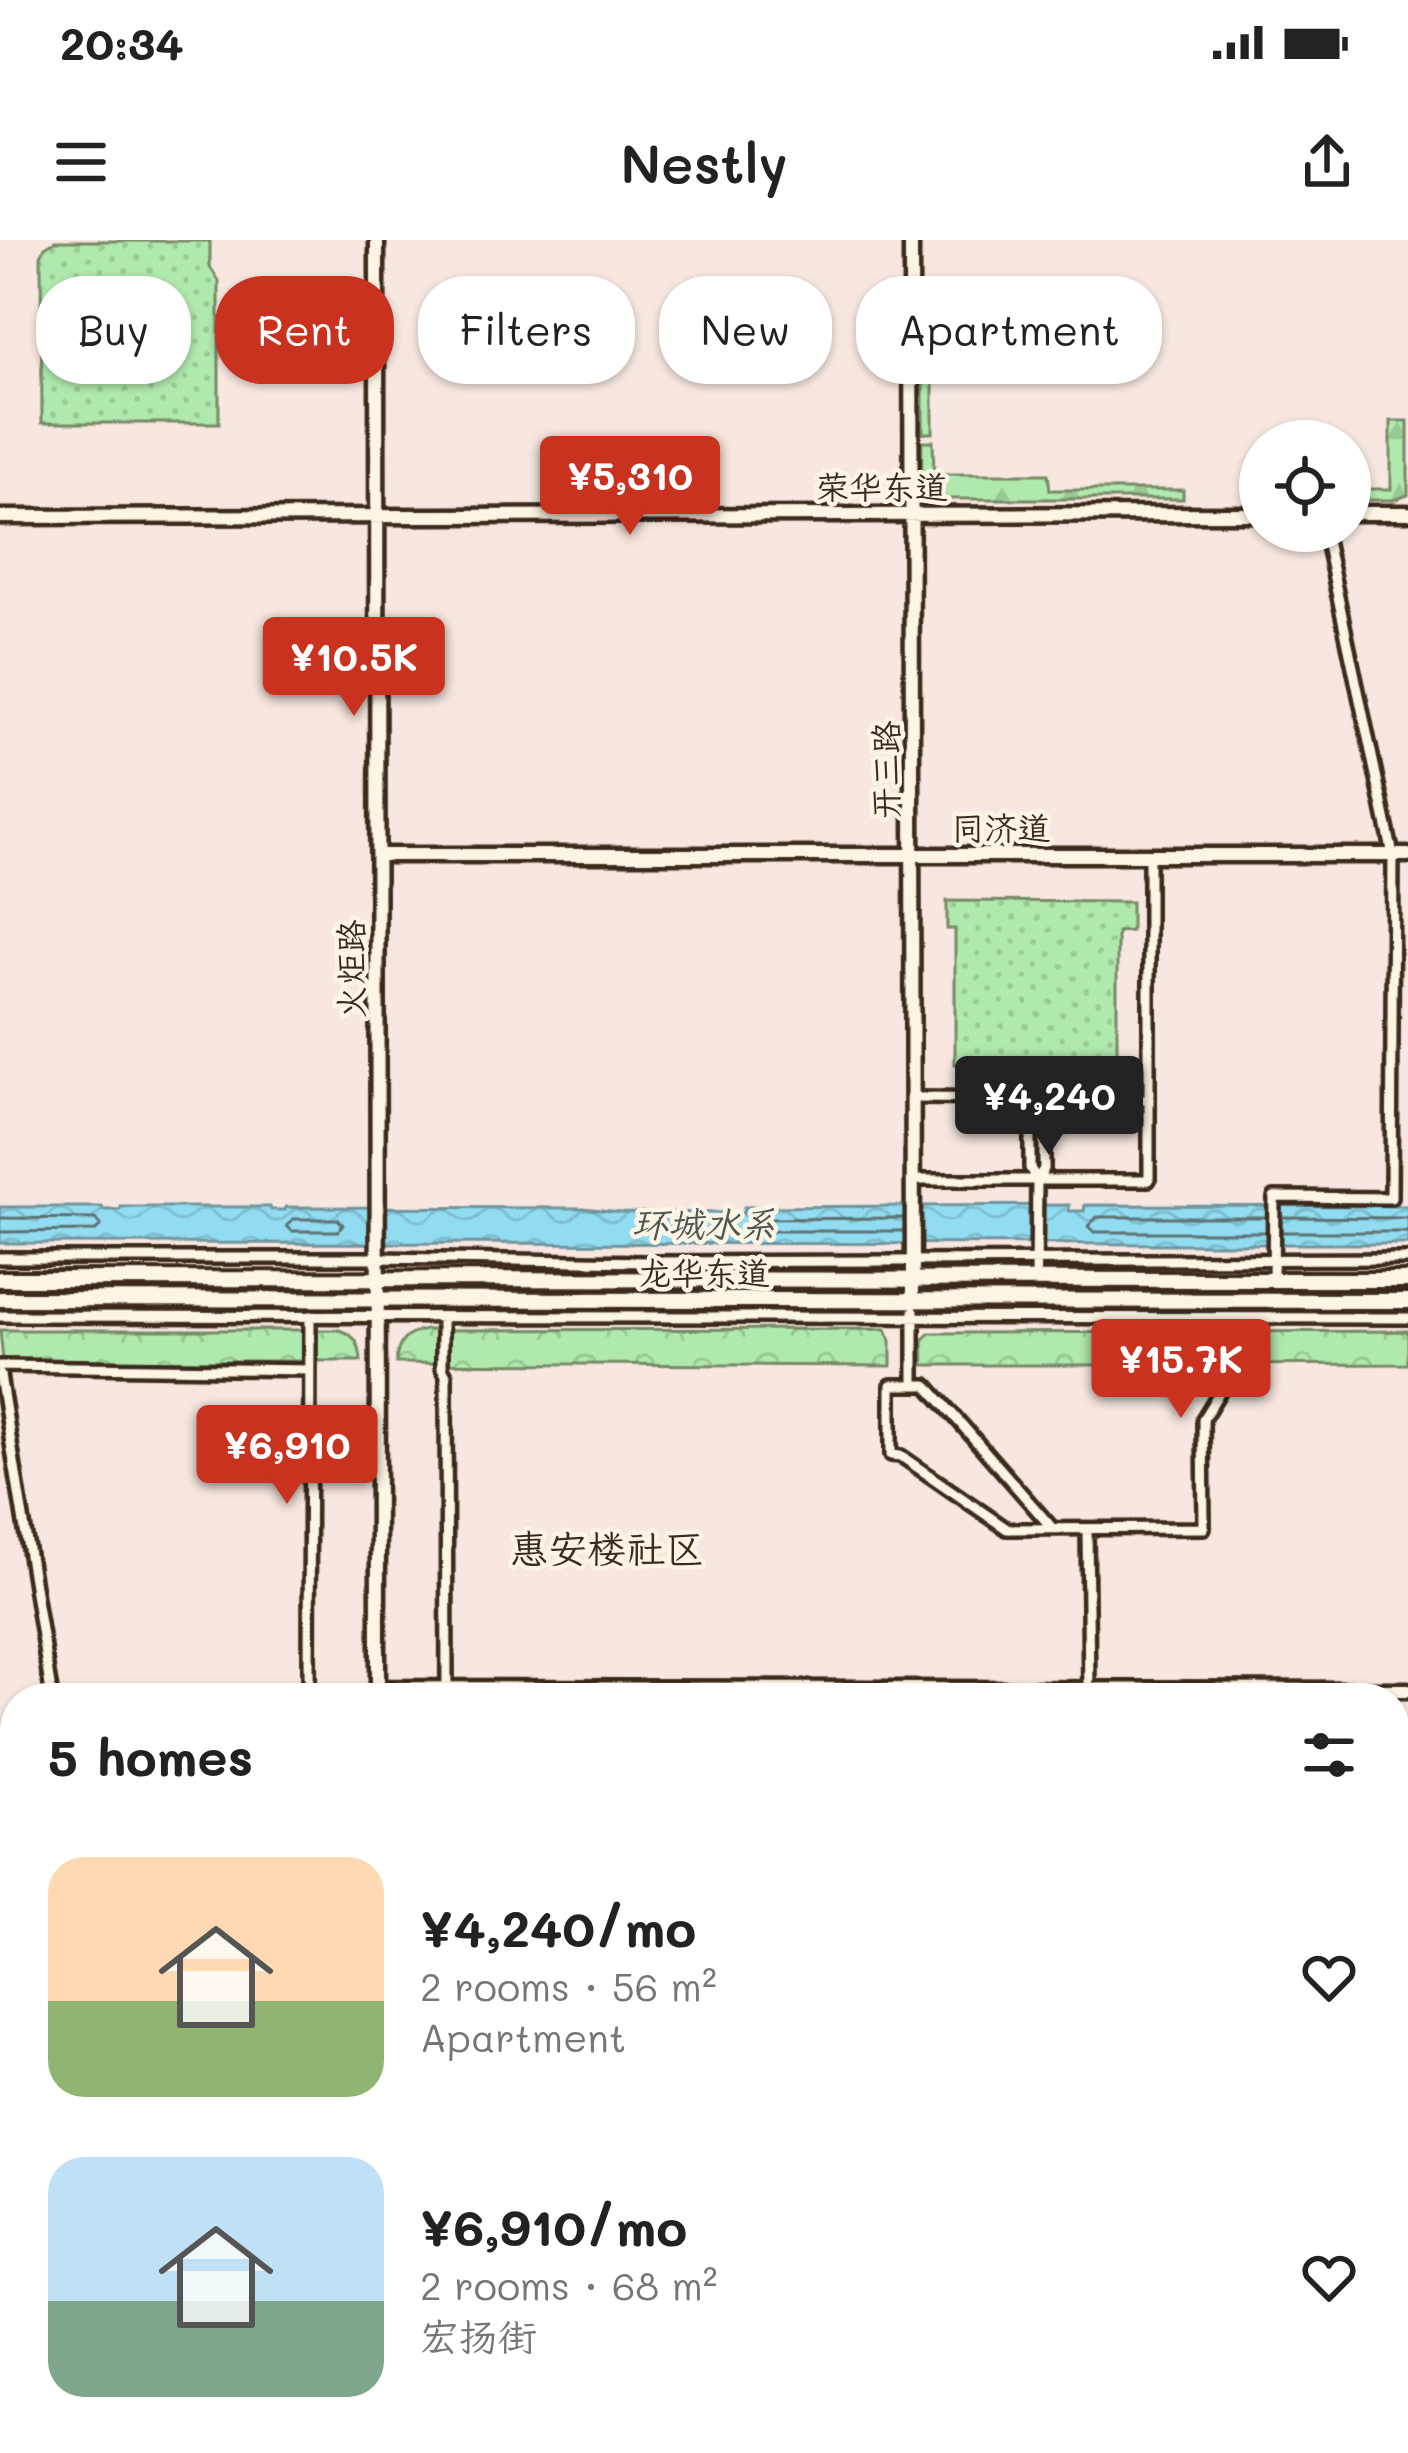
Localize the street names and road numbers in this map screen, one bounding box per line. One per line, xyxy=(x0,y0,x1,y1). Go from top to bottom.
street label: 荣华东道 xyxy=(816,464,948,507)
street label: 开三路 xyxy=(863,721,906,820)
street label: 同济道 xyxy=(952,805,1051,848)
street label: 火炬路 xyxy=(328,920,371,1019)
street label: 龙华东道 xyxy=(638,1250,770,1293)

